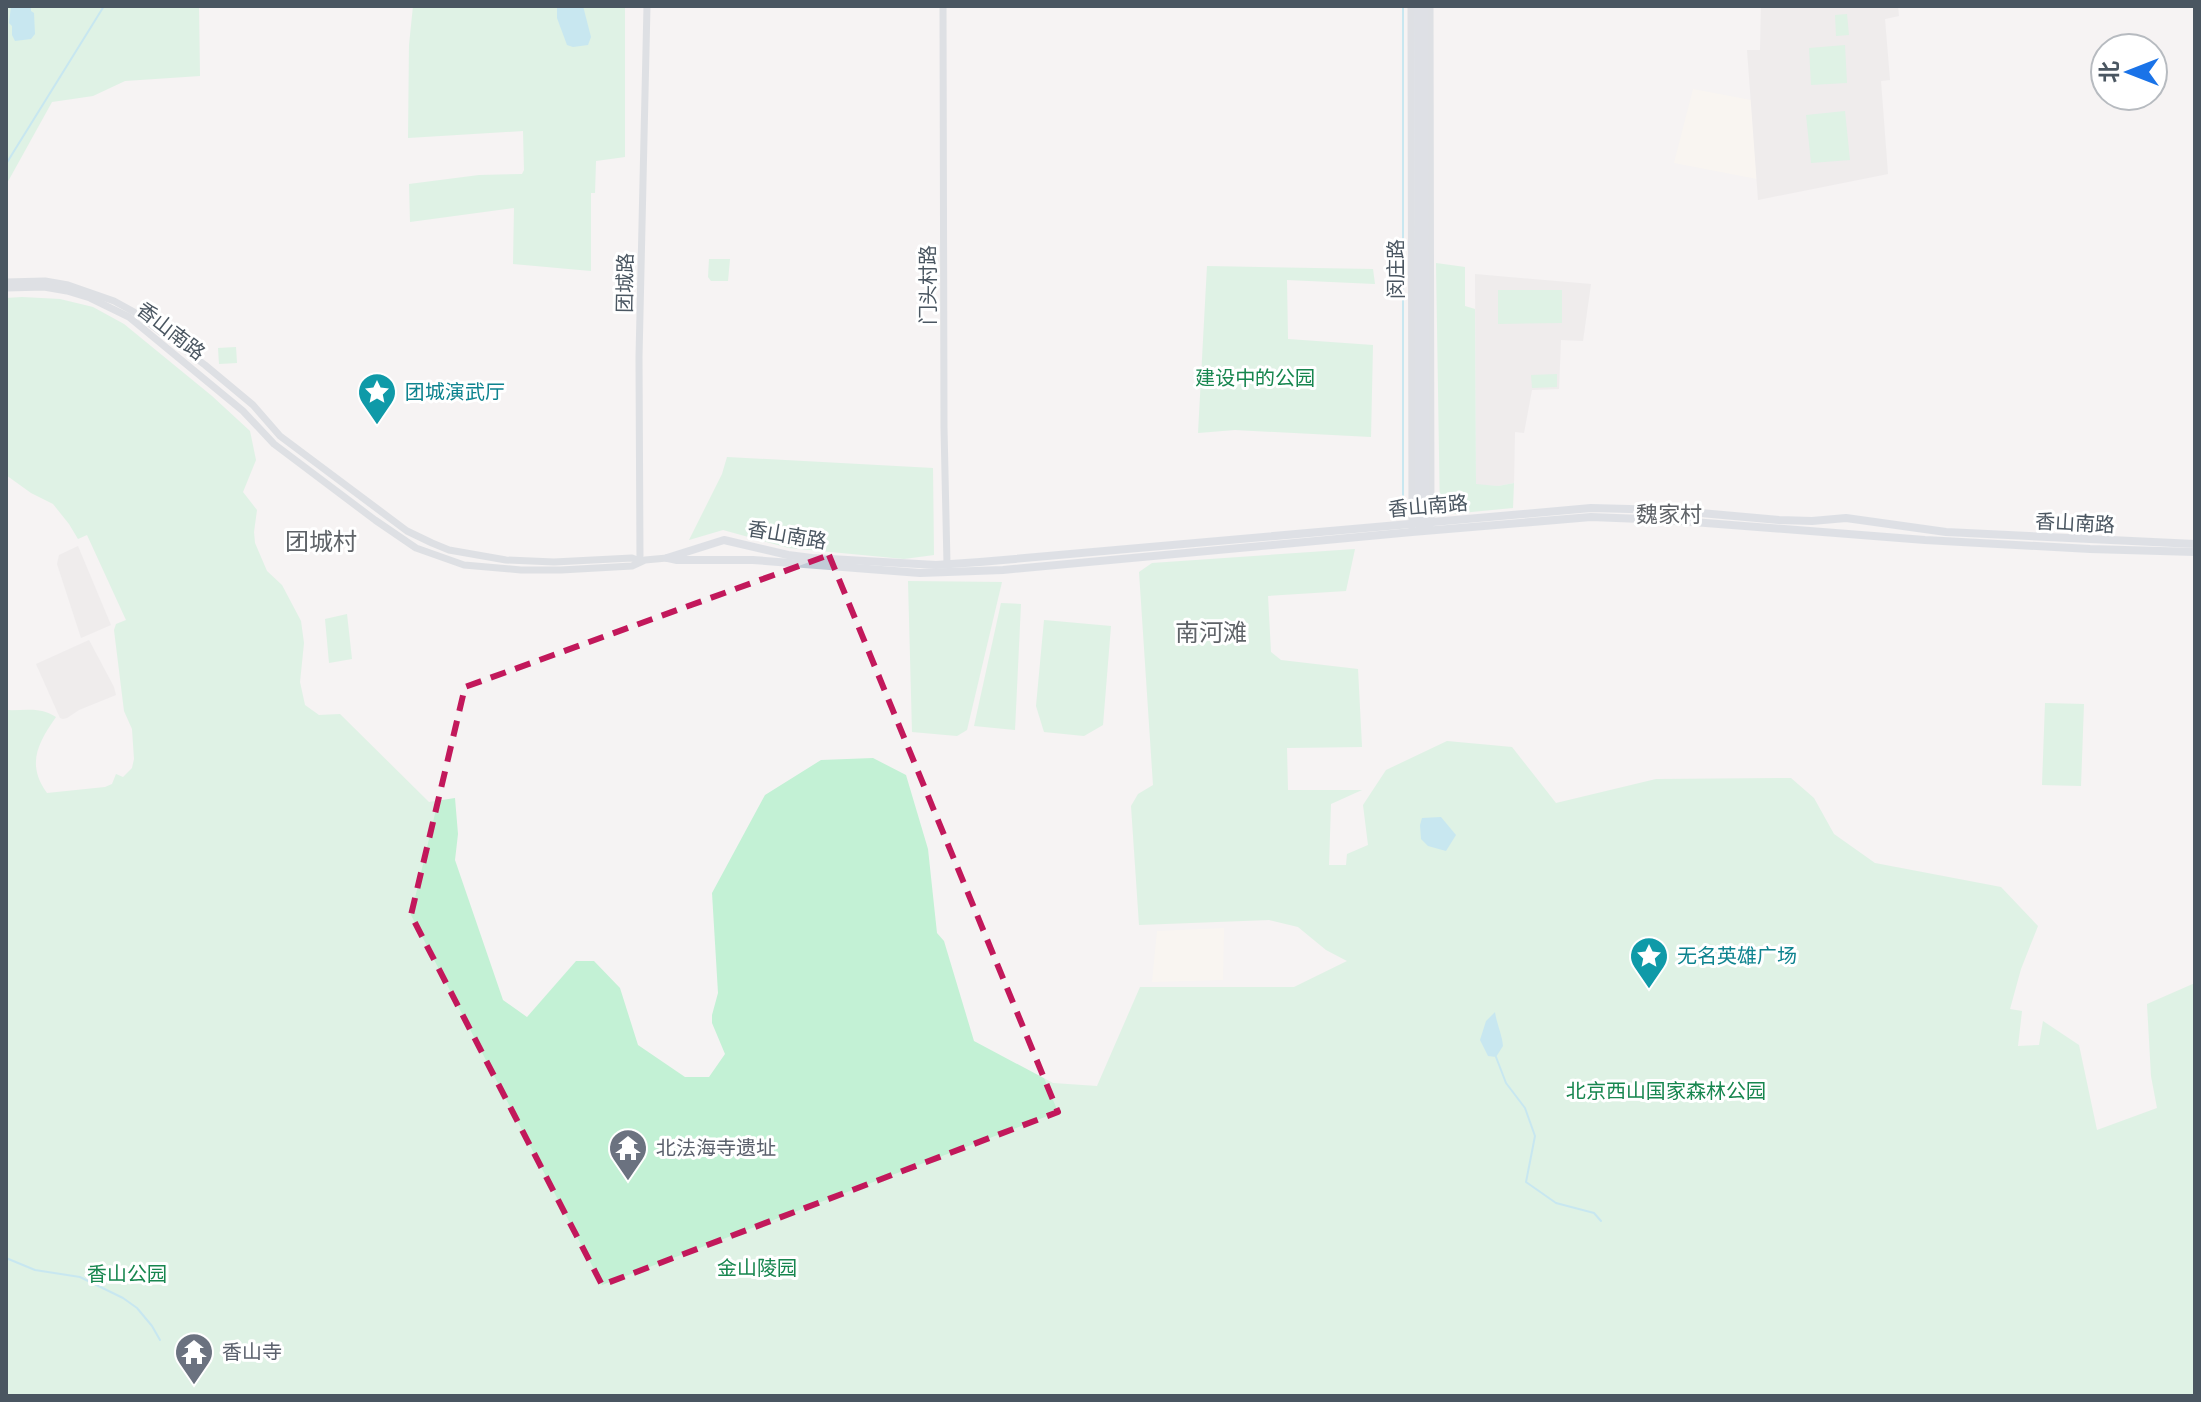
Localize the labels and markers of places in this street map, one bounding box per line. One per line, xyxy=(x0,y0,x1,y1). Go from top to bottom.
place icon: 团城演武厅 xyxy=(356,371,398,426)
place label: 团城演武厅 xyxy=(405,378,505,405)
place icon: 无名英雄广场 xyxy=(1628,935,1670,990)
place label: 无名英雄广场 xyxy=(1677,942,1797,969)
temple icon: 北法海寺遗址 xyxy=(607,1127,649,1182)
place label: 北法海寺遗址 xyxy=(656,1134,776,1161)
temple icon: 香山寺 xyxy=(173,1331,215,1386)
place label: 香山寺 xyxy=(222,1338,282,1365)

